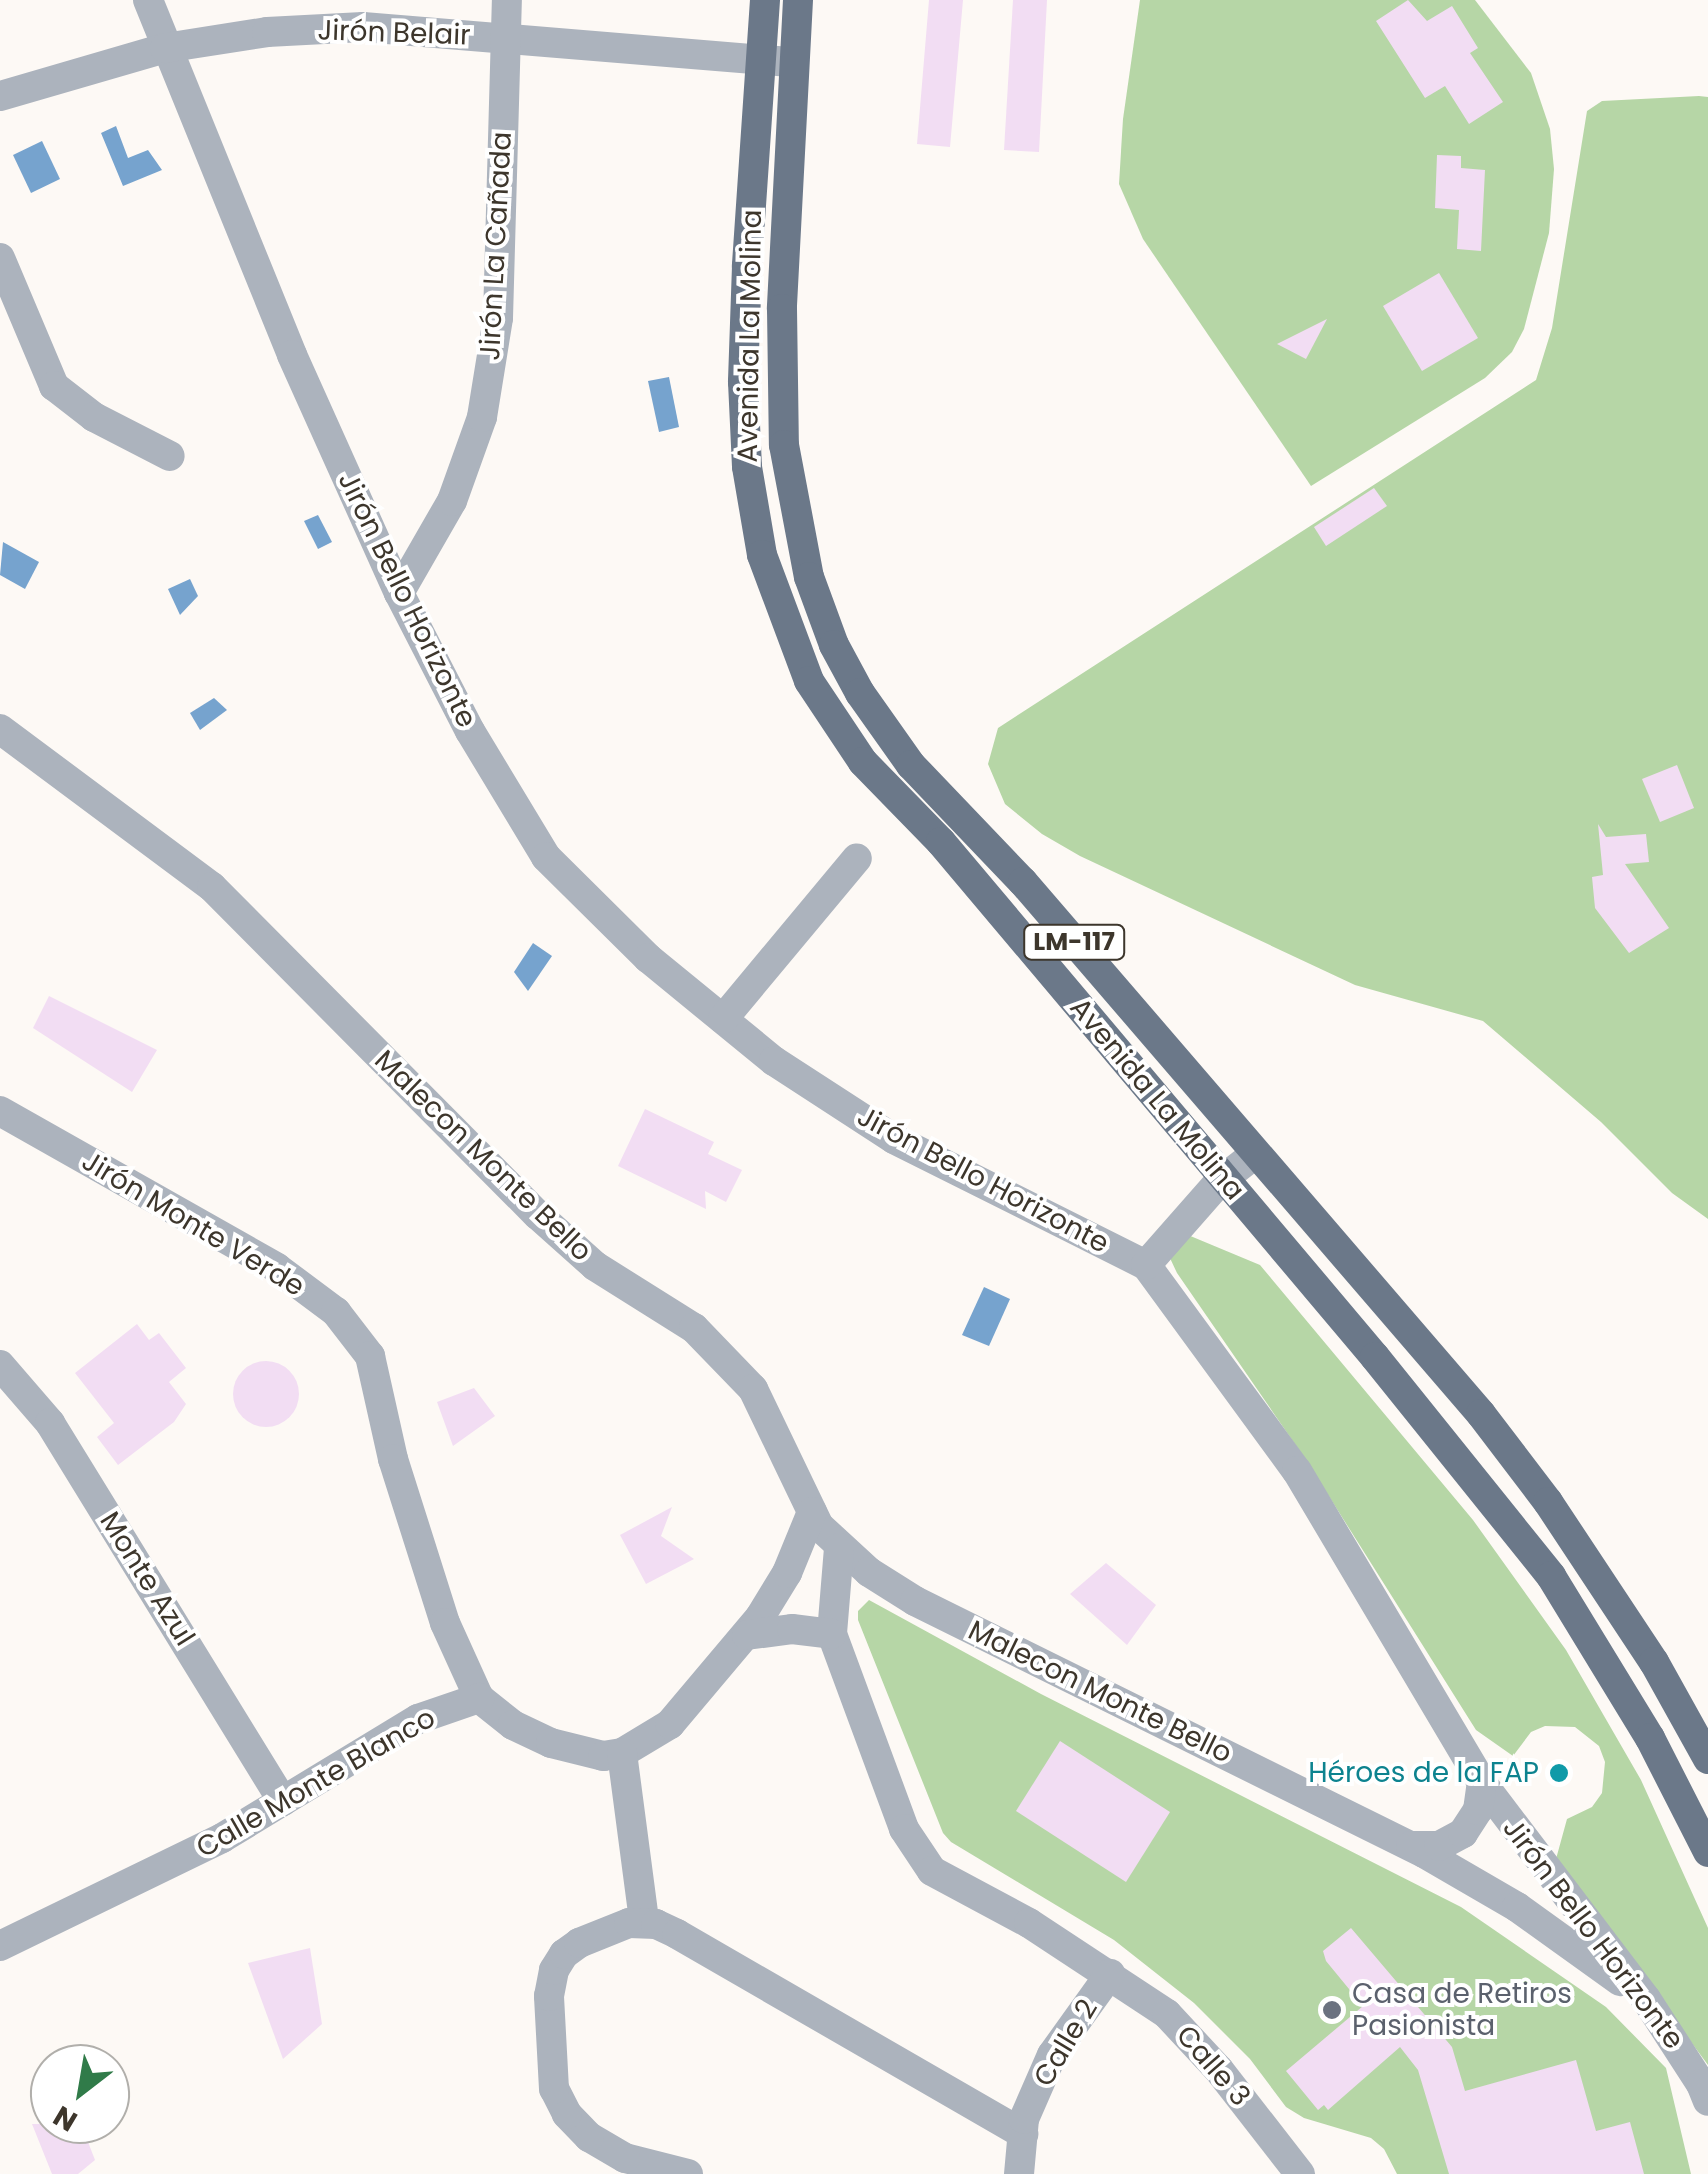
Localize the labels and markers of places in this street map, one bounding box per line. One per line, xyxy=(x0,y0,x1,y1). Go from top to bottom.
place label: Héroes de la FAP xyxy=(1308,1756,1539,1790)
marker: Héroes de la FAP xyxy=(1548,1762,1570,1784)
place label: Casa de Retiros Pasionista xyxy=(1352,1977,1572,2043)
marker: Casa de Retiros Pasionista xyxy=(1321,1999,1343,2021)

